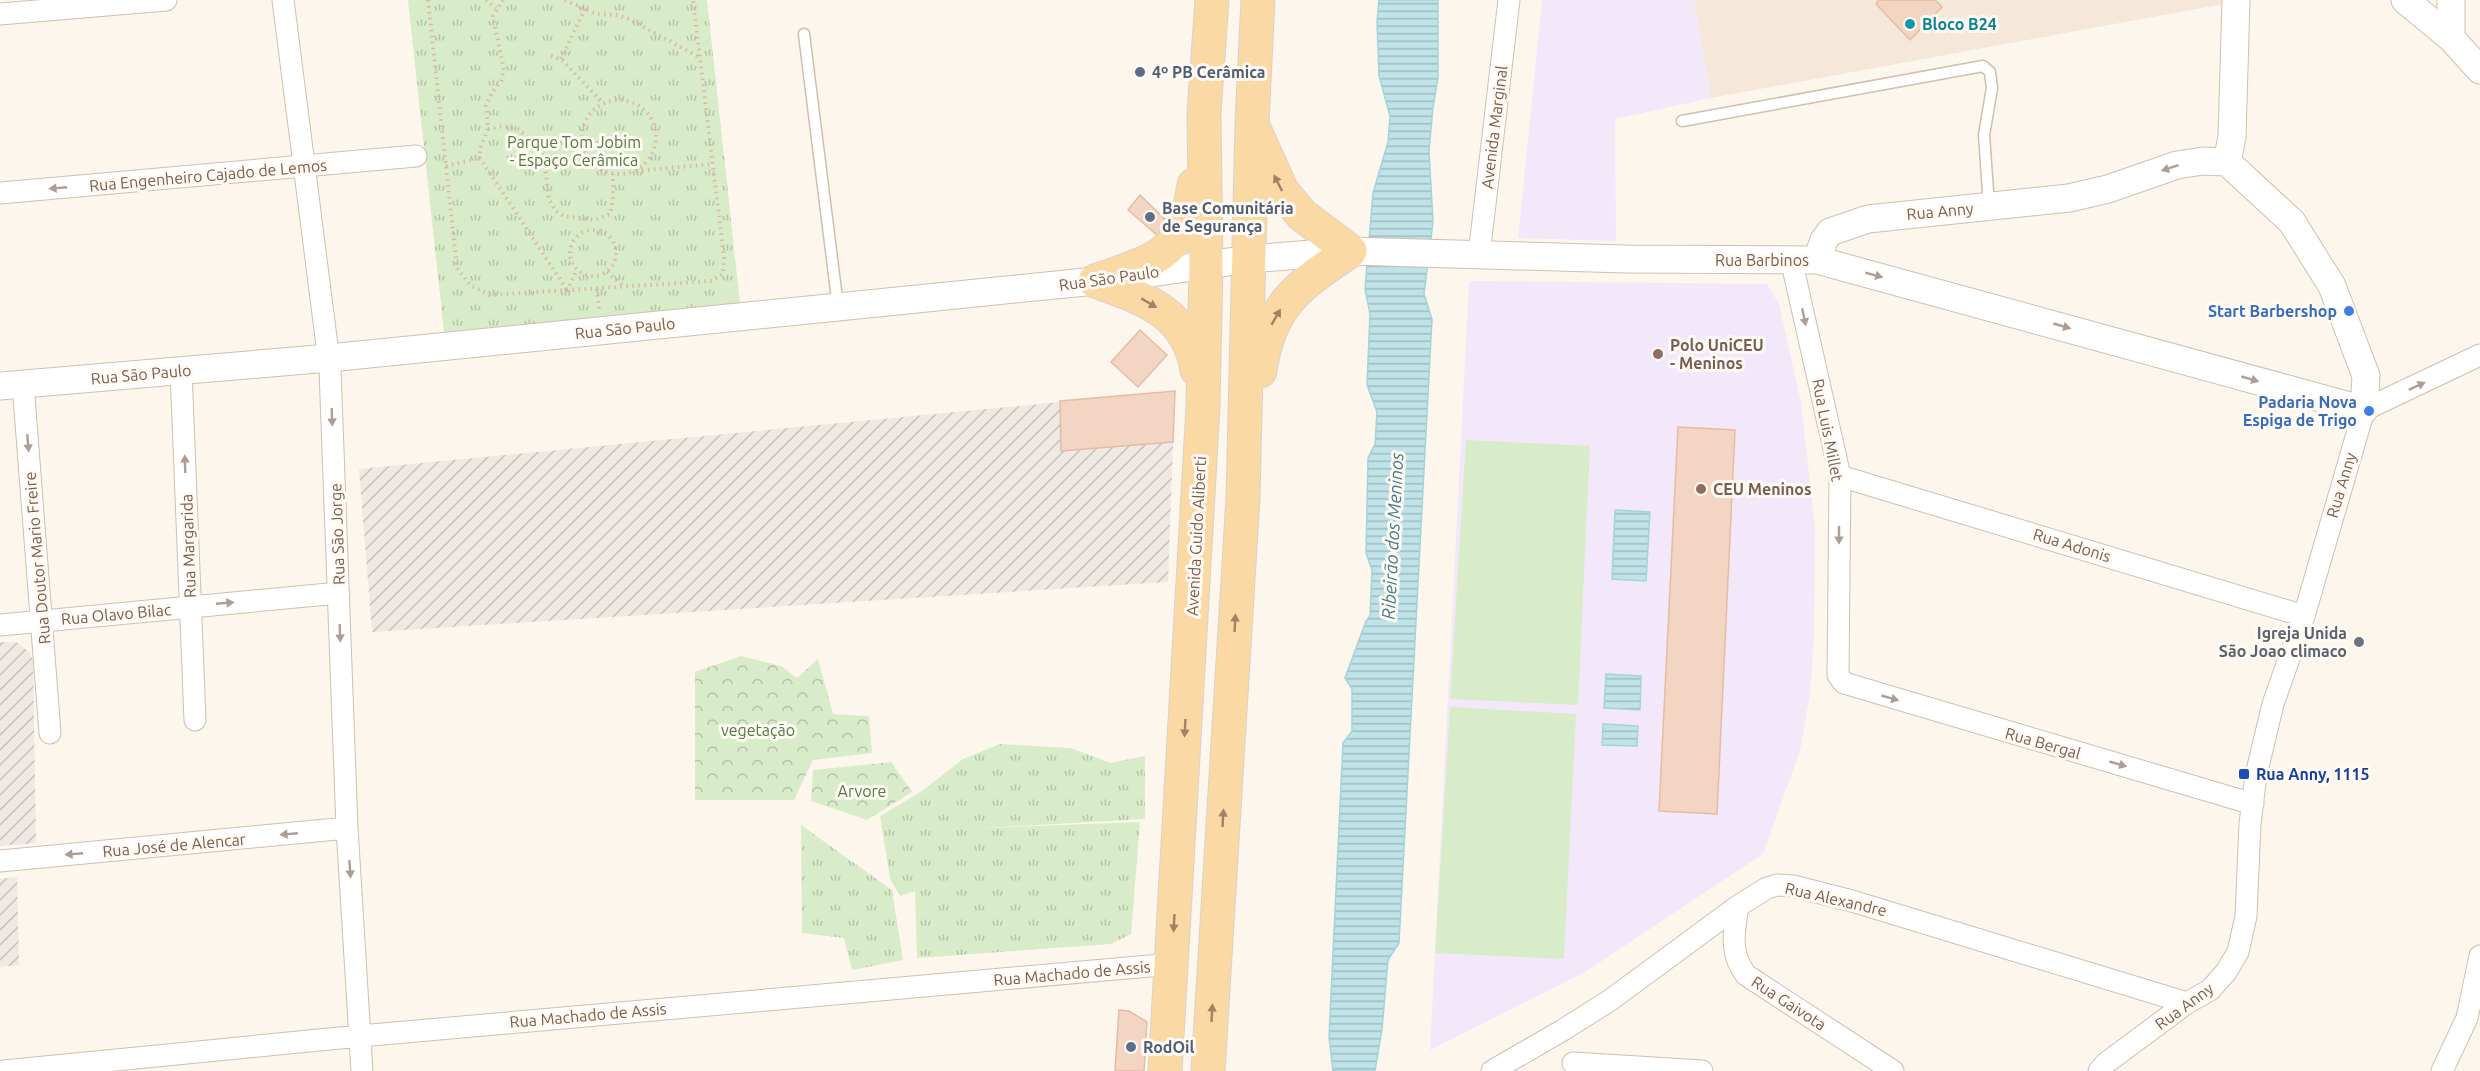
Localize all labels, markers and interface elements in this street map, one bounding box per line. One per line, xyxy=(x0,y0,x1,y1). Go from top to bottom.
place label: Bloco B24 xyxy=(1922,15,1997,33)
marker: Bloco B24 xyxy=(1903,17,1917,31)
place label: 4º PB Cerâmica xyxy=(1152,63,1266,81)
street label: Avenida Marginal xyxy=(1478,64,1510,190)
marker: 4º PB Cerâmica xyxy=(1133,65,1147,79)
park label: Parque Tom Jobim - Espaço Cerâmica xyxy=(507,133,641,169)
street label: Rua Engenheiro Cajado de Lemos xyxy=(88,156,328,194)
one-way arrow xyxy=(2161,164,2179,173)
one-way arrow xyxy=(1273,174,1283,191)
one-way arrow xyxy=(49,183,68,193)
place label: Base Comunitária de Segurança xyxy=(1162,199,1294,236)
street label: Rua Anny xyxy=(1906,199,1975,223)
marker: Base Comunitária de Segurança xyxy=(1143,210,1157,224)
street label: Rua Barbinos xyxy=(1715,251,1809,269)
street label: Rua São Paulo xyxy=(1058,262,1160,294)
one-way arrow xyxy=(1865,271,1883,280)
one-way arrow xyxy=(1141,297,1157,308)
place label: Start Barbershop xyxy=(2208,302,2337,320)
marker: Start Barbershop xyxy=(2342,304,2356,318)
one-way arrow xyxy=(1800,307,1809,326)
one-way arrow xyxy=(1271,309,1282,325)
street label: Rua São Paulo xyxy=(574,314,676,342)
one-way arrow xyxy=(2053,322,2071,332)
place label: Polo UniCEU - Meninos xyxy=(1670,336,1764,372)
marker: Polo UniCEU - Meninos xyxy=(1651,347,1665,361)
street label: Rua São Paulo xyxy=(90,361,192,387)
one-way arrow xyxy=(2240,374,2259,384)
street label: Rua Luis Millet xyxy=(1809,377,1847,483)
one-way arrow xyxy=(2409,382,2426,391)
place label: Padaria Nova Espiga de Trigo xyxy=(2243,393,2357,429)
marker: Padaria Nova Espiga de Trigo xyxy=(2362,404,2376,418)
one-way arrow xyxy=(327,407,336,426)
one-way arrow xyxy=(23,433,33,452)
street label: Rua Anny xyxy=(2323,450,2360,520)
water label: Ribeirão dos Meninos xyxy=(1378,452,1406,620)
one-way arrow xyxy=(180,455,190,474)
street label: Avenida Guido Aliberti xyxy=(1183,456,1209,616)
street label: Rua Doutor Mario Freire xyxy=(20,471,54,645)
place label: CEU Meninos xyxy=(1713,480,1812,498)
marker: CEU Meninos xyxy=(1694,482,1708,496)
street label: Rua São Jorge xyxy=(326,483,348,585)
street label: Rua Margarida xyxy=(177,494,199,598)
one-way arrow xyxy=(1834,525,1844,544)
street label: Rua Adonis xyxy=(2031,525,2113,565)
one-way arrow xyxy=(216,599,235,608)
street label: Rua Olavo Bilac xyxy=(60,600,172,628)
one-way arrow xyxy=(1230,614,1240,633)
one-way arrow xyxy=(336,623,345,642)
place label: Igreja Unida São Joao climaco xyxy=(2219,624,2347,660)
marker: Igreja Unida São Joao climaco xyxy=(2352,635,2366,649)
one-way arrow xyxy=(1881,694,1899,703)
one-way arrow xyxy=(1181,718,1190,737)
park label: vegetação xyxy=(721,721,795,739)
street label: Rua Bergal xyxy=(2003,724,2083,762)
one-way arrow xyxy=(2109,760,2127,769)
place label: Rua Anny, 1115 xyxy=(2256,765,2370,783)
marker: Rua Anny, 1115 xyxy=(2237,767,2251,781)
park label: Arvore xyxy=(838,782,886,800)
one-way arrow xyxy=(1219,808,1228,827)
one-way arrow xyxy=(280,829,299,839)
street label: Rua José de Alencar xyxy=(102,830,246,860)
one-way arrow xyxy=(64,849,83,859)
one-way arrow xyxy=(345,860,355,879)
street label: Rua Alexandre xyxy=(1783,879,1889,919)
one-way arrow xyxy=(1170,913,1179,932)
street label: Rua Machado de Assis xyxy=(993,957,1151,989)
street label: Rua Gaivota xyxy=(1748,972,1830,1034)
street label: Rua Anny xyxy=(2152,979,2217,1033)
street label: Rua Machado de Assis xyxy=(509,999,667,1031)
one-way arrow xyxy=(1207,1003,1216,1022)
place label: RodOil xyxy=(1143,1038,1194,1056)
marker: RodOil xyxy=(1124,1040,1138,1054)

